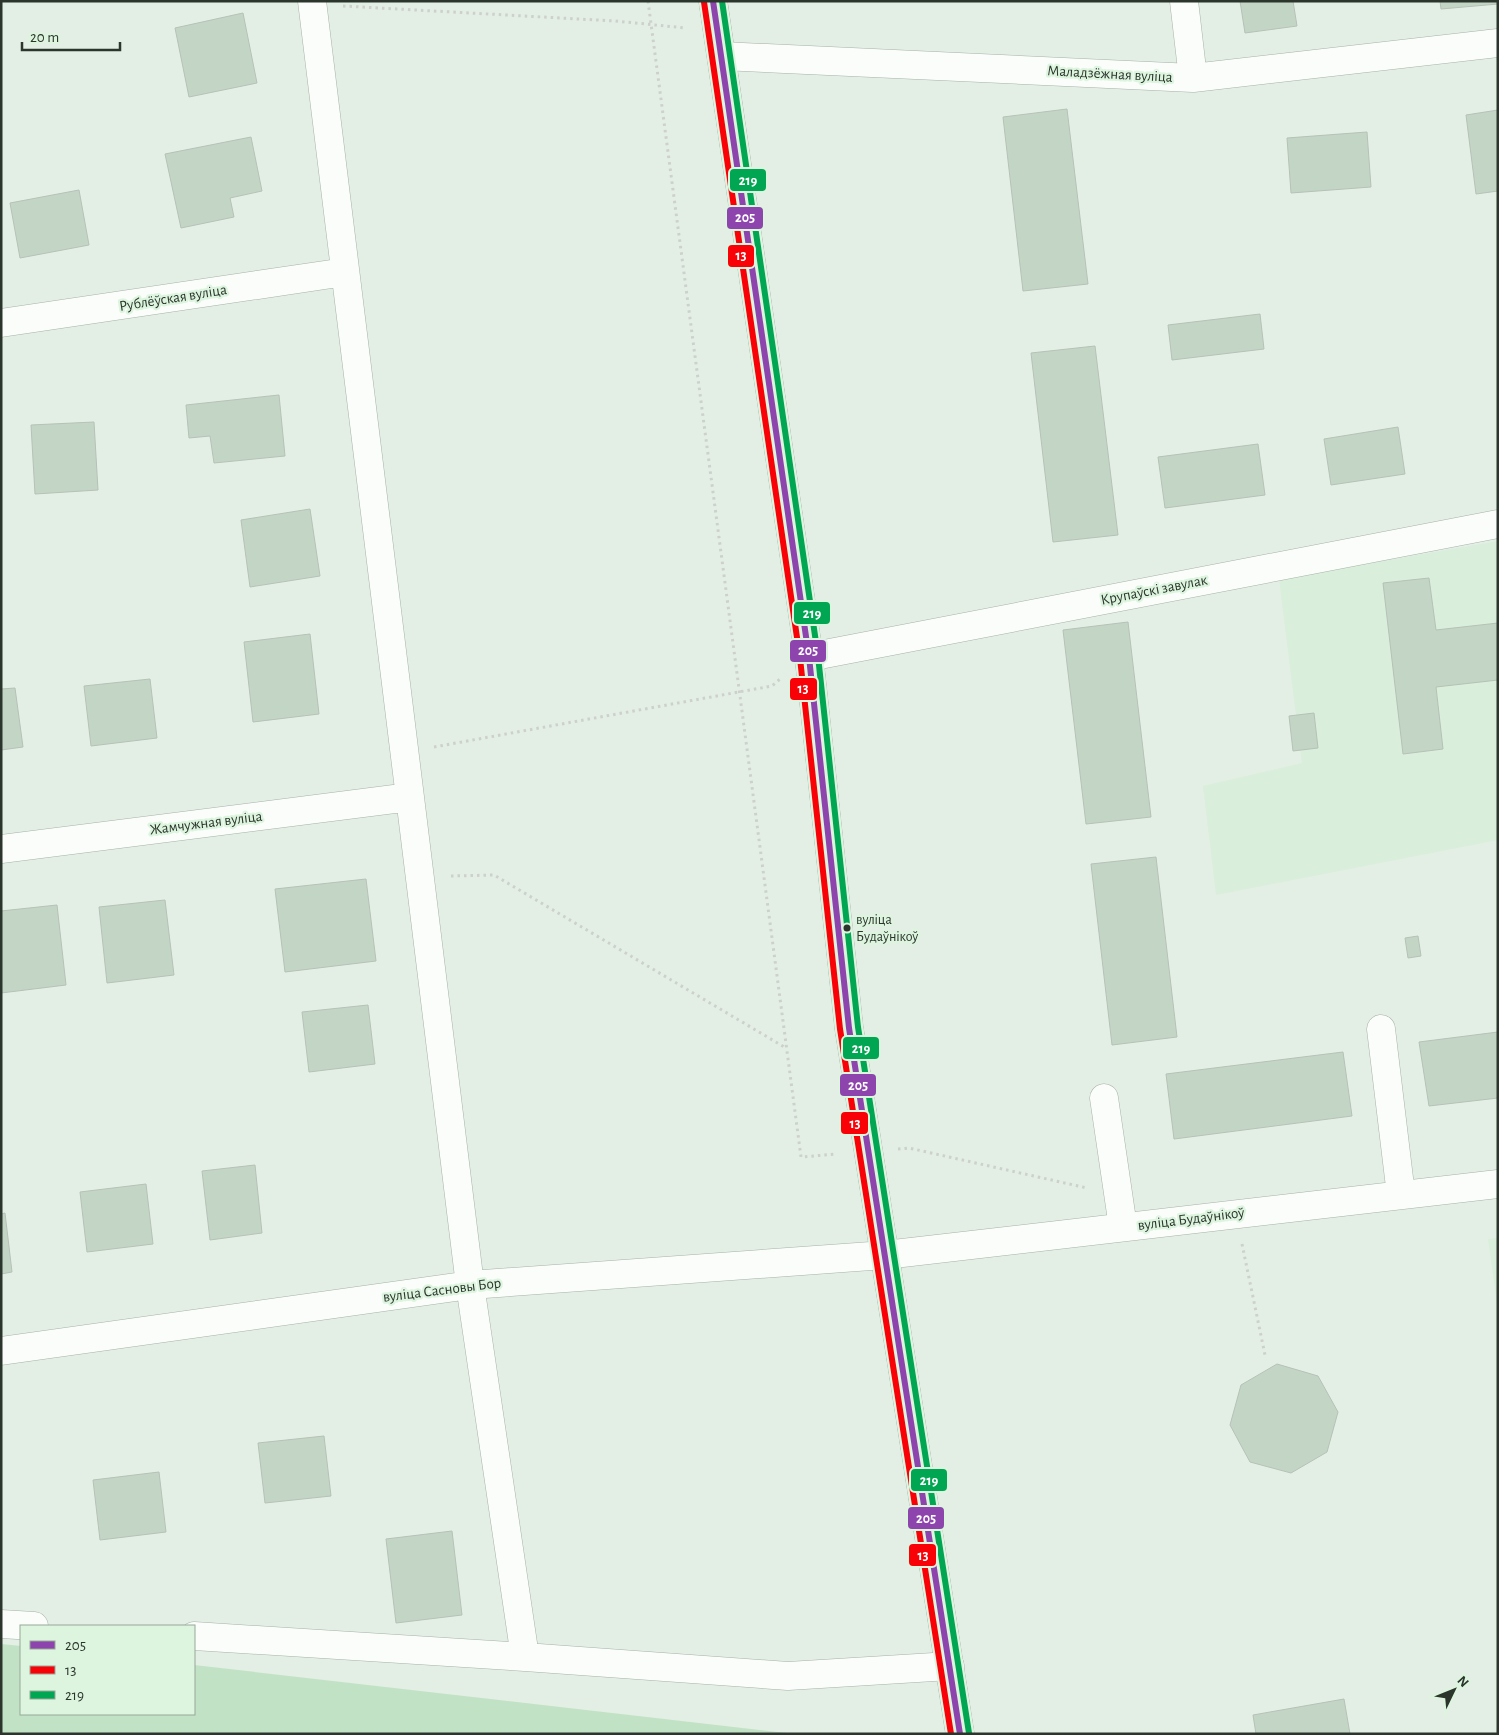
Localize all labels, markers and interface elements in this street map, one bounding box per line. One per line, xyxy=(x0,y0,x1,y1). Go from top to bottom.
scale bar xyxy=(22,20,120,52)
text: 20 m xyxy=(30,30,59,45)
street label: Маладзёжная вуліца xyxy=(1047,63,1173,85)
line badge: 219 xyxy=(729,168,767,192)
text: 219 xyxy=(739,174,757,188)
line badge: 205 xyxy=(726,206,764,230)
text: 205 xyxy=(735,211,755,225)
line badge: 13 xyxy=(727,244,755,268)
text: 13 xyxy=(735,249,747,263)
street label: Рублёўская вуліца xyxy=(118,282,228,314)
street label: Крупаўскі завулак xyxy=(1099,572,1209,608)
line badge: 219 xyxy=(793,601,831,625)
text: 219 xyxy=(803,607,821,621)
line badge: 205 xyxy=(789,639,827,663)
text: 205 xyxy=(798,644,818,658)
line badge: 13 xyxy=(789,677,818,701)
text: 13 xyxy=(797,682,809,696)
street label: Жамчужная вуліца xyxy=(149,809,263,837)
place label: вуліца Будаўнікоў xyxy=(856,913,918,944)
marker: вуліца Будаўнікоў xyxy=(842,923,852,933)
line badge: 219 xyxy=(842,1036,880,1060)
text: 219 xyxy=(852,1042,870,1056)
line badge: 205 xyxy=(839,1073,877,1097)
text: 205 xyxy=(848,1079,868,1093)
line badge: 13 xyxy=(840,1111,869,1135)
text: 13 xyxy=(849,1117,861,1131)
street label: вуліца Будаўнікоў xyxy=(1137,1205,1246,1233)
street label: вуліца Сасновы Бор xyxy=(382,1275,502,1305)
line badge: 219 xyxy=(910,1468,948,1492)
text: 219 xyxy=(920,1474,938,1488)
line badge: 205 xyxy=(907,1506,945,1530)
text: 205 xyxy=(916,1512,936,1526)
line badge: 13 xyxy=(908,1543,937,1567)
text: 13 xyxy=(917,1549,929,1563)
legend xyxy=(20,1625,195,1715)
text: 205 xyxy=(65,1638,86,1653)
text: 13 xyxy=(65,1663,76,1678)
north arrow xyxy=(1429,1665,1479,1715)
text: N xyxy=(1454,1673,1471,1690)
text: 219 xyxy=(65,1688,84,1703)

